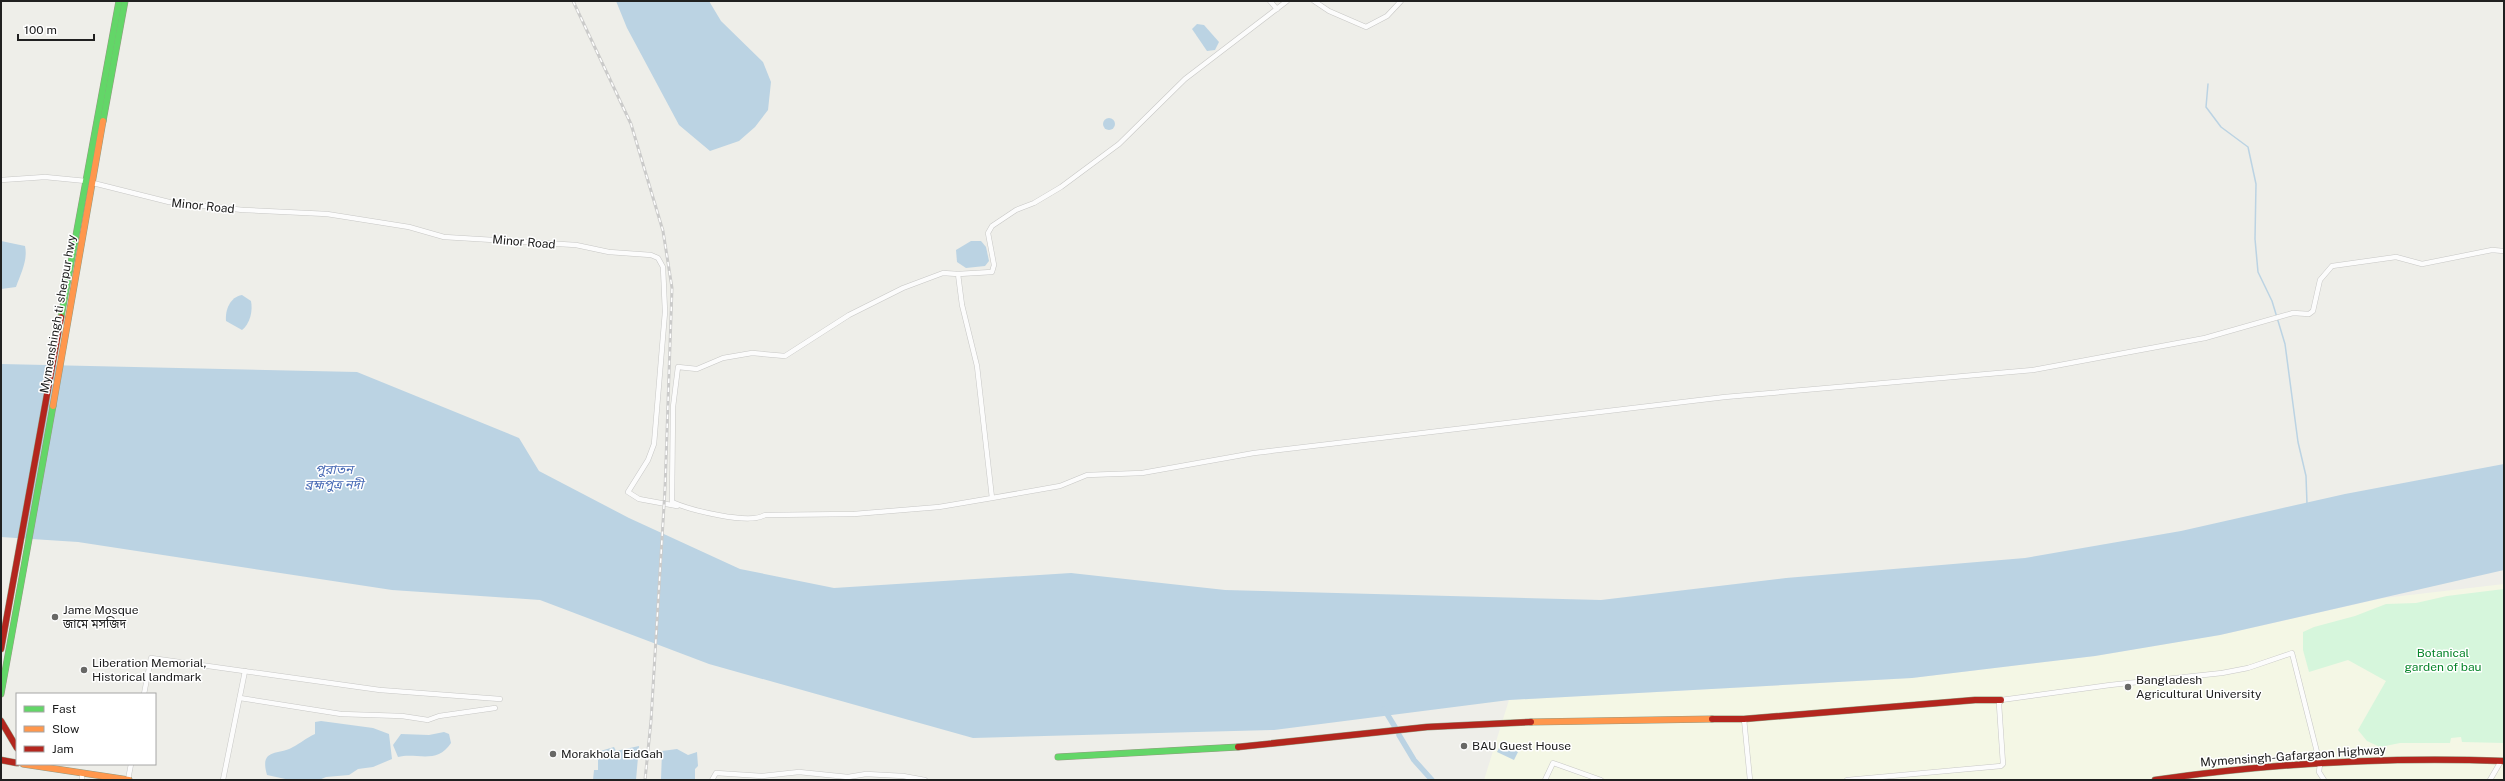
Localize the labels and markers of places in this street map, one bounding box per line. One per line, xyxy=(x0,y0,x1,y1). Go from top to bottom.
place label: Jame Mosque জামে মসজিদ xyxy=(62,603,139,631)
marker: Jame Mosque জামে মসজিদ xyxy=(50,612,60,622)
place label: Liberation Memorial, Historical landmark xyxy=(92,656,207,684)
marker: Liberation Memorial, Historical landmark xyxy=(79,665,89,675)
place label: Bangladesh Agricultural University xyxy=(2136,673,2262,701)
marker: Bangladesh Agricultural University xyxy=(2123,682,2133,692)
place label: BAU Guest House xyxy=(1472,739,1571,753)
marker: BAU Guest House xyxy=(1459,741,1469,751)
place label: Morakhola EidGah xyxy=(561,747,663,761)
marker: Morakhola EidGah xyxy=(548,749,558,759)

